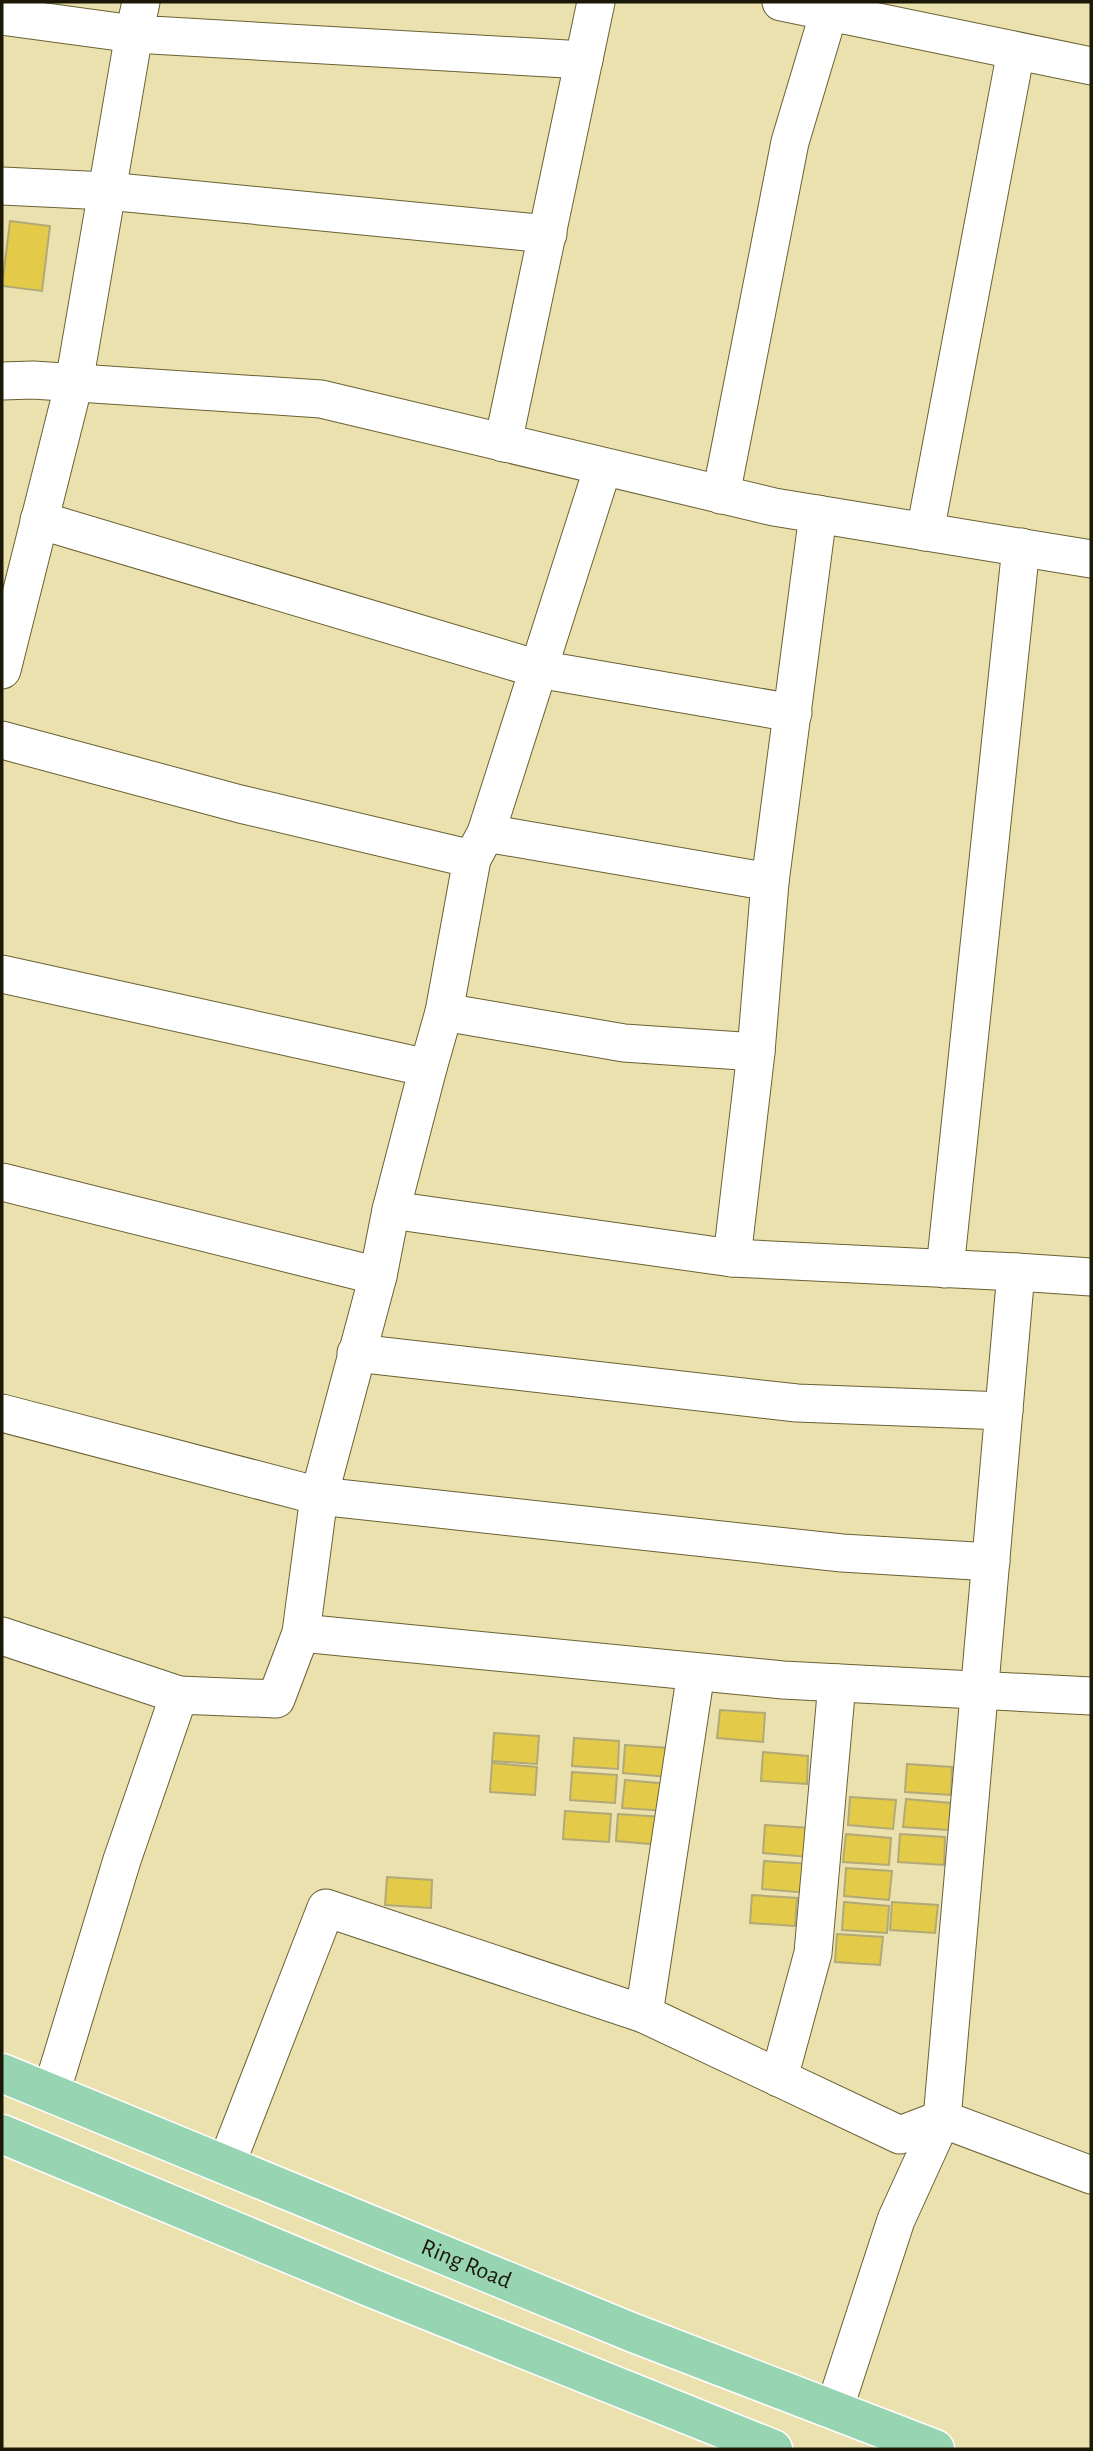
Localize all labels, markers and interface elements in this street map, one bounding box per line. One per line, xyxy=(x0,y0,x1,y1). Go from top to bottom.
street label: Ring Road xyxy=(418,2235,515,2293)

